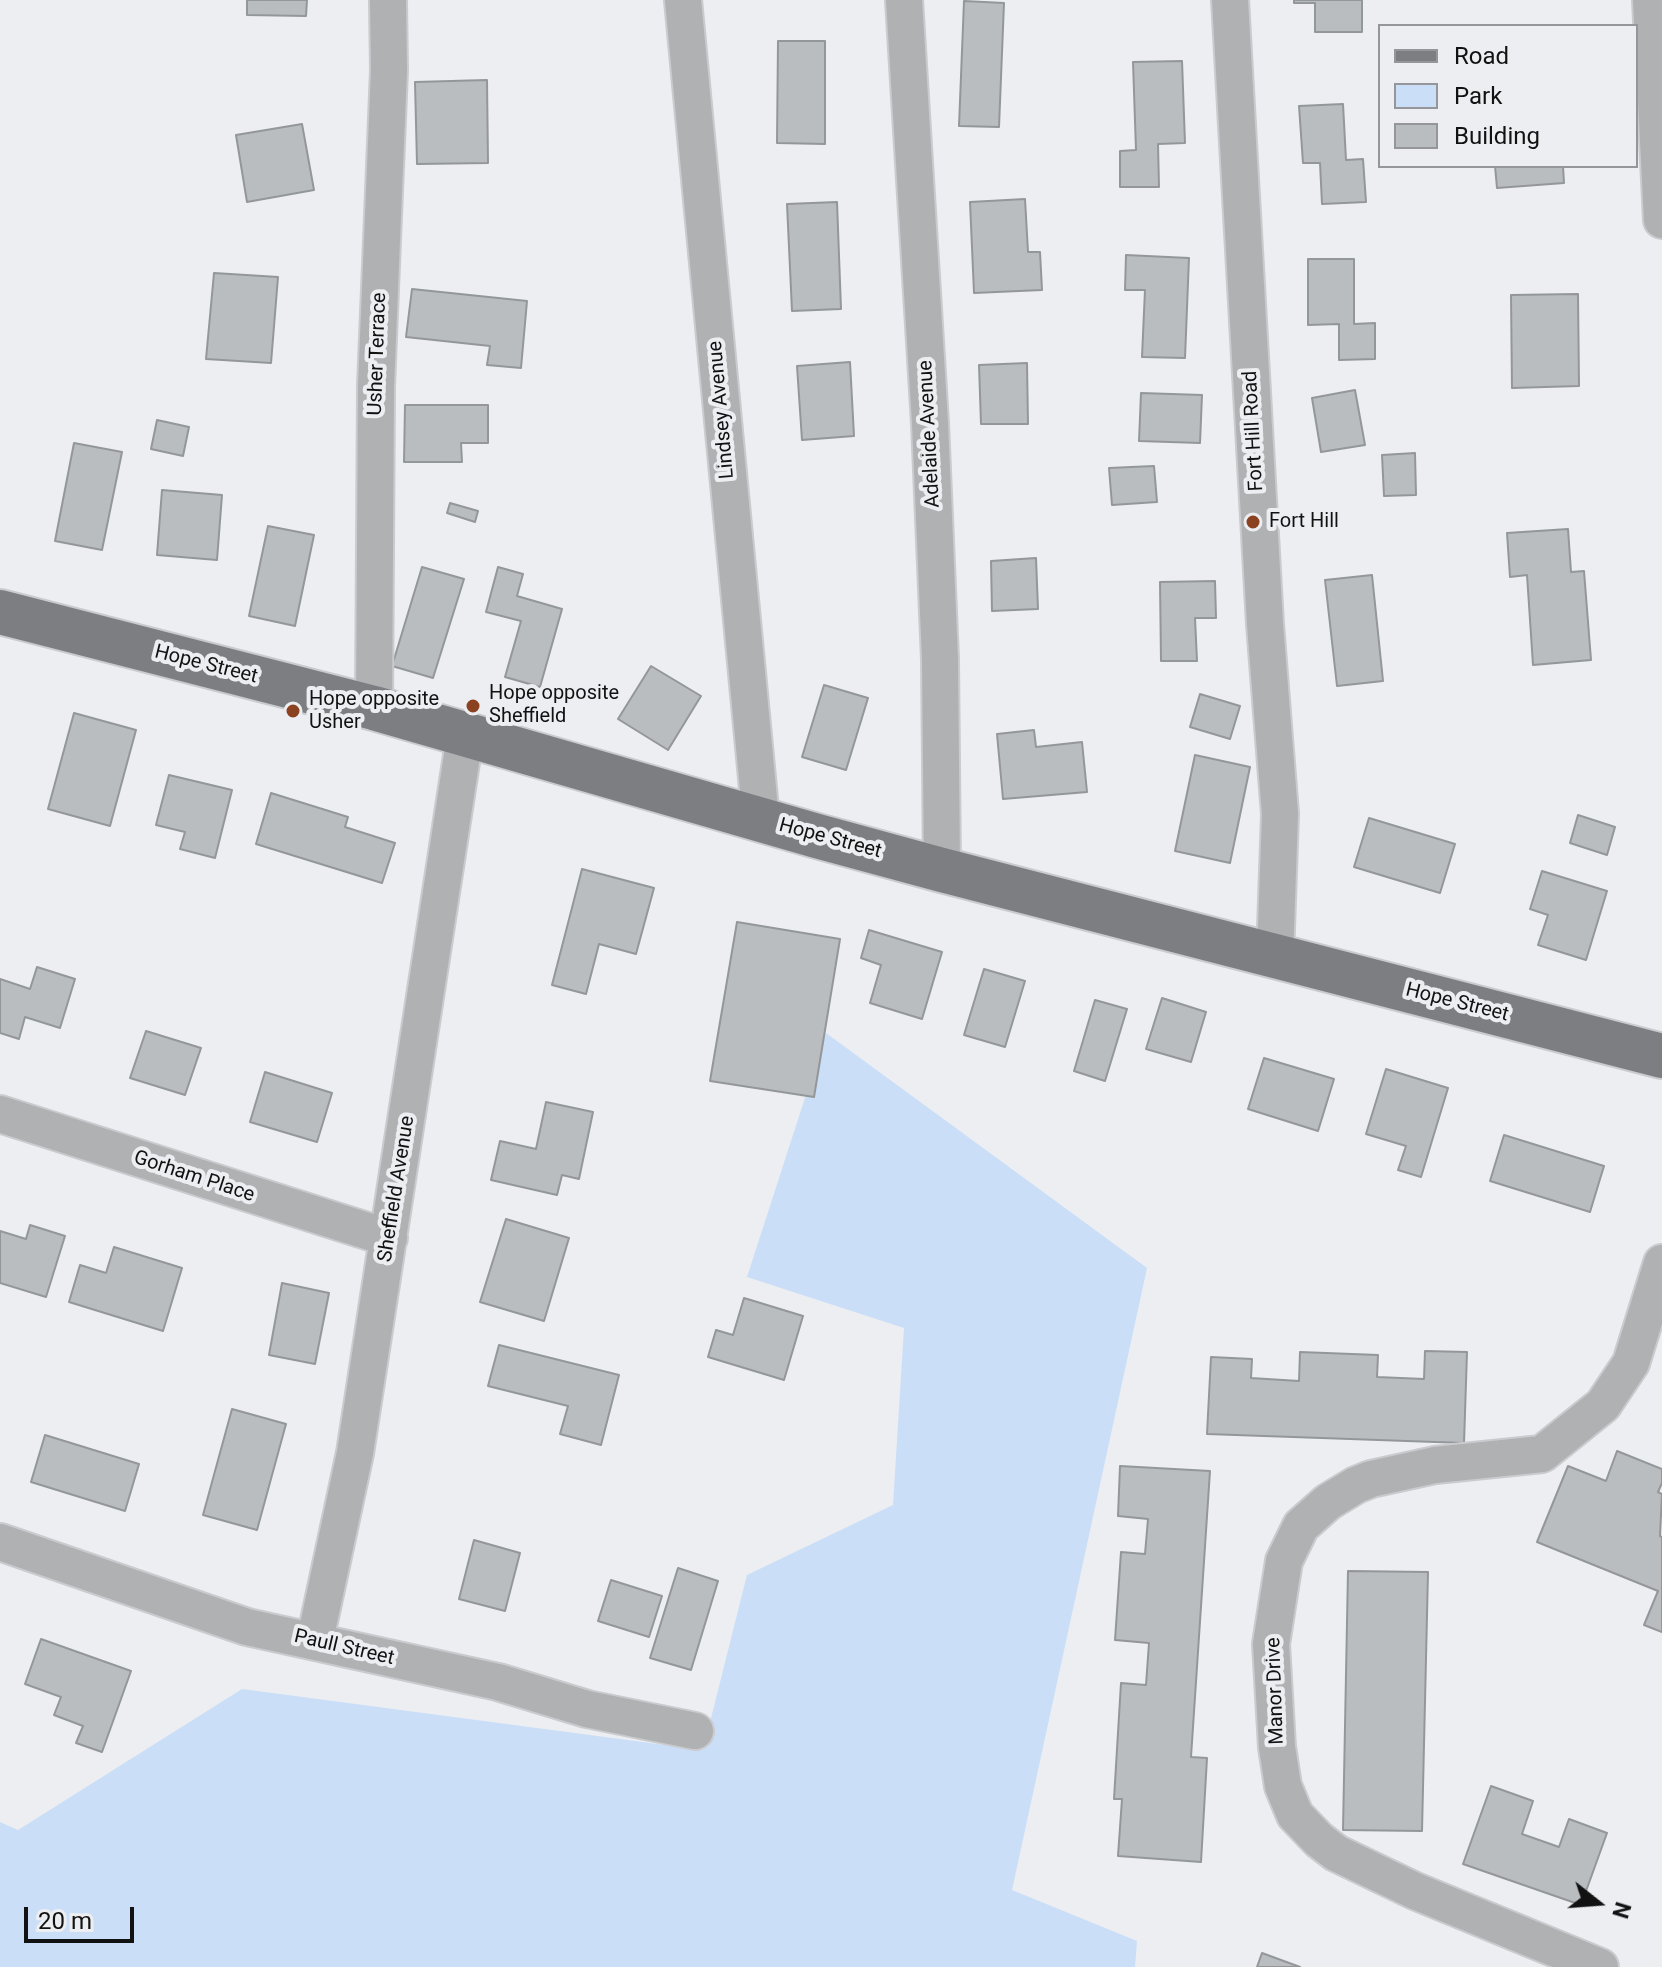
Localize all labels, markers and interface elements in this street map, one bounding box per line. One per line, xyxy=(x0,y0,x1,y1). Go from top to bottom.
legend xyxy=(1378,24,1638,168)
text: Road xyxy=(1454,42,1509,70)
text: Park xyxy=(1454,82,1502,110)
text: Building xyxy=(1454,122,1540,150)
street label: Usher Terrace xyxy=(364,292,392,416)
street label: Lindsey Avenue xyxy=(704,340,740,480)
street label: Adelaide Avenue xyxy=(914,360,946,508)
street label: Fort Hill Road xyxy=(1239,370,1269,492)
place label: Fort Hill xyxy=(1269,510,1339,534)
marker: Fort Hill xyxy=(1244,513,1262,531)
street label: Hope Street xyxy=(152,641,260,689)
place label: Hope opposite Sheffield xyxy=(489,682,619,729)
place label: Hope opposite Usher xyxy=(309,688,439,735)
marker: Hope opposite Sheffield xyxy=(464,697,482,715)
marker: Hope opposite Usher xyxy=(284,702,302,720)
street label: Hope Street xyxy=(776,814,884,864)
street label: Hope Street xyxy=(1403,979,1511,1027)
street label: Sheffield Avenue xyxy=(374,1114,420,1264)
street label: Gorham Place xyxy=(131,1146,257,1208)
street label: Paull Street xyxy=(292,1625,396,1671)
street label: Manor Drive xyxy=(1262,1637,1290,1745)
north arrow xyxy=(1558,1863,1638,1943)
scale bar xyxy=(28,1891,138,1941)
text: N xyxy=(1607,1899,1636,1921)
text: 20 m xyxy=(38,1907,92,1935)

